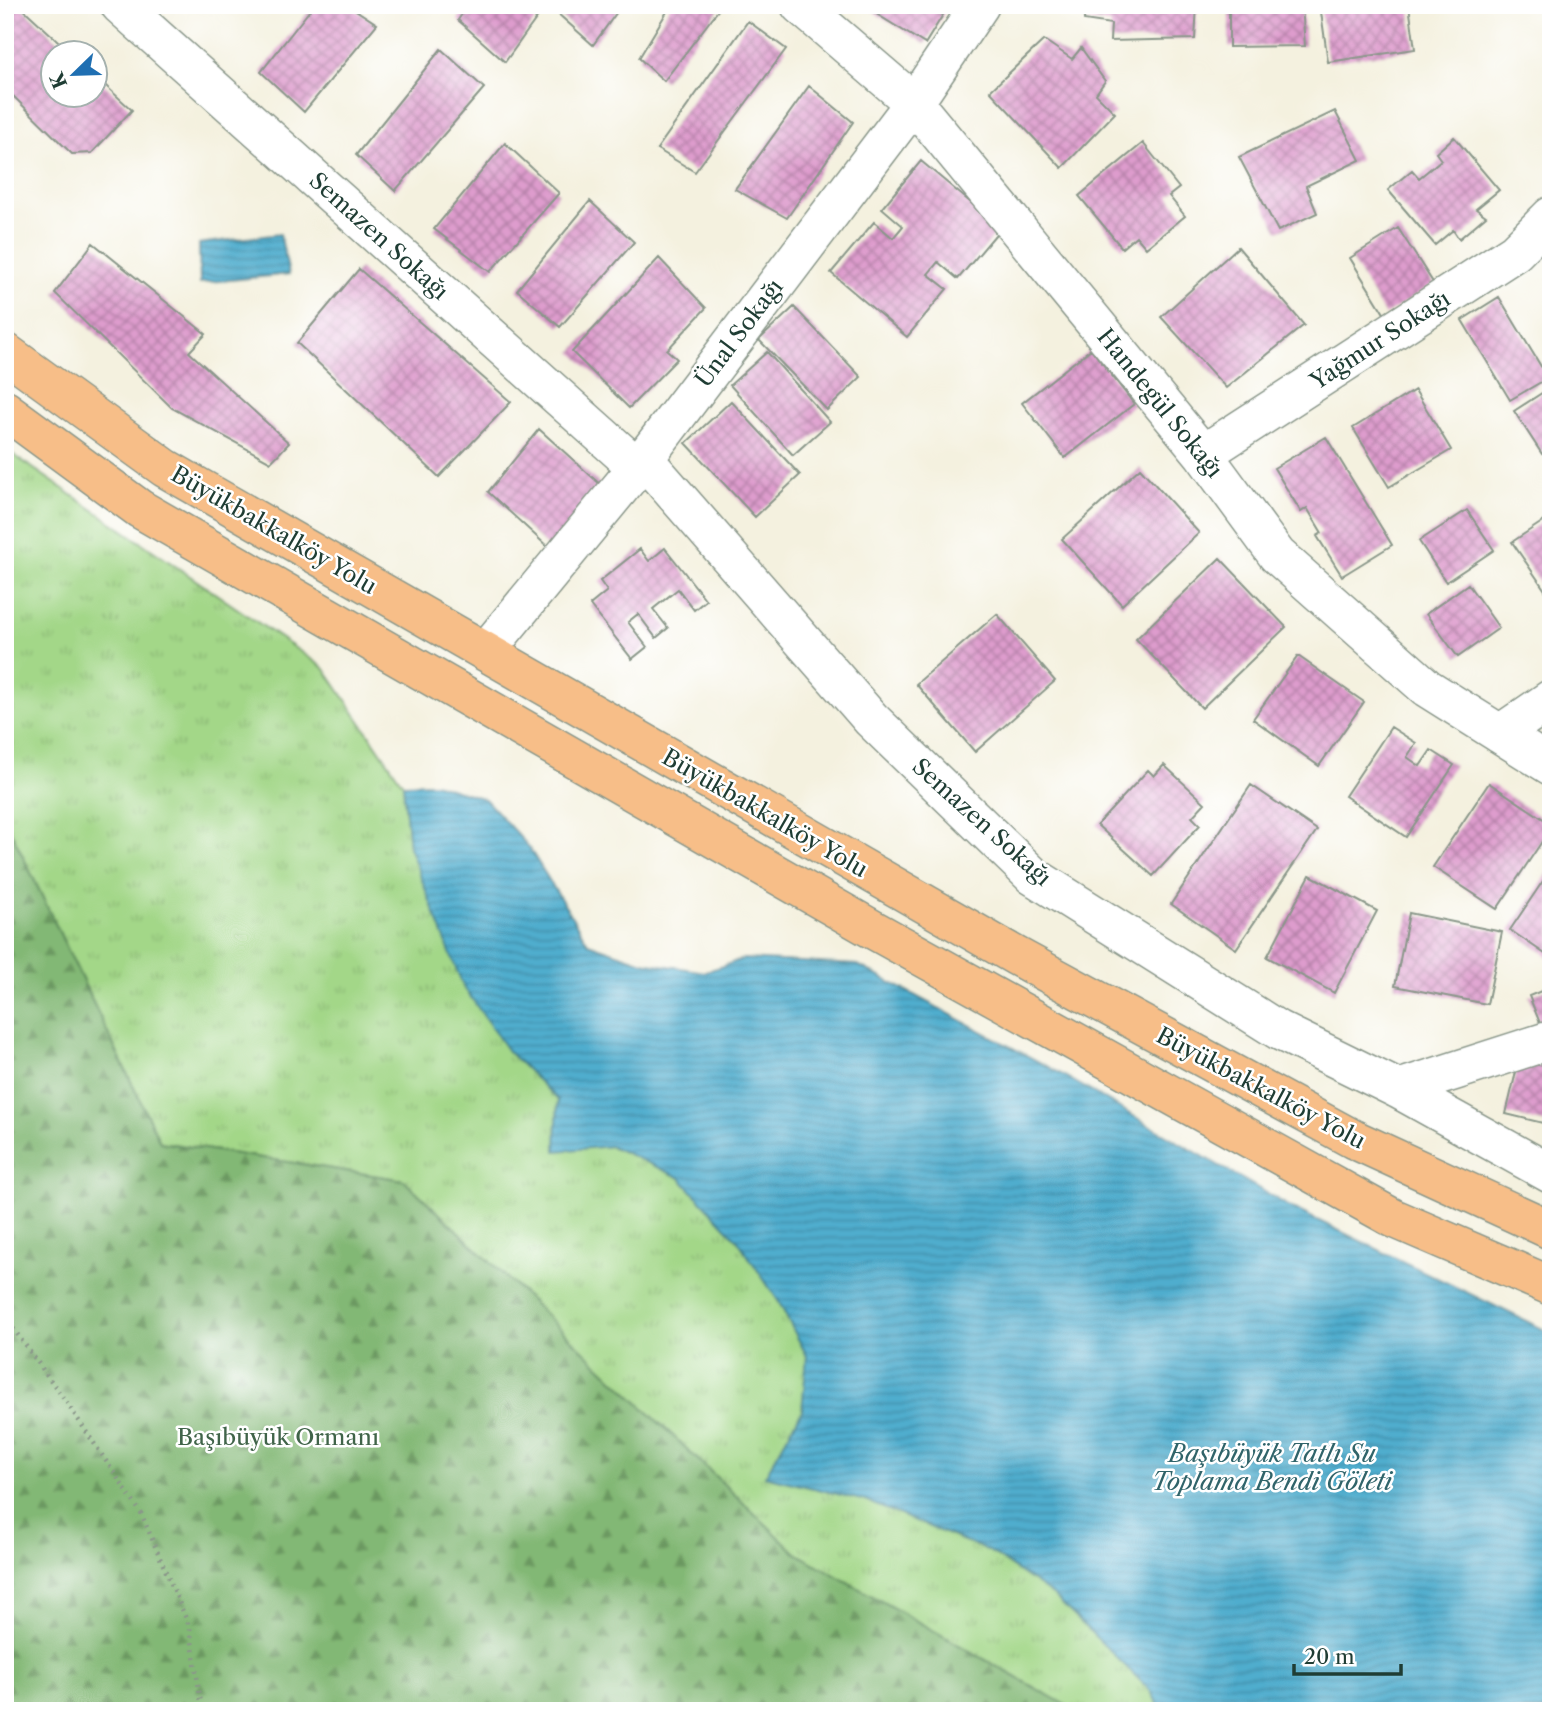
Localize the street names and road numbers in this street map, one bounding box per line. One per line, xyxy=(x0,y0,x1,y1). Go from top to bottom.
street label: Semazen Sokağı xyxy=(304,166,454,306)
street label: Ünal Sokağı xyxy=(689,273,789,393)
street label: Yağmur Sokağı xyxy=(1304,284,1455,396)
street label: Handegül Sokağı xyxy=(1091,323,1229,483)
street label: Büyükbakkalköy Yolu xyxy=(166,460,382,600)
street label: Büyükbakkalköy Yolu xyxy=(657,743,873,883)
street label: Semazen Sokağı xyxy=(907,752,1057,892)
street label: Büyükbakkalköy Yolu xyxy=(1152,1021,1370,1155)

